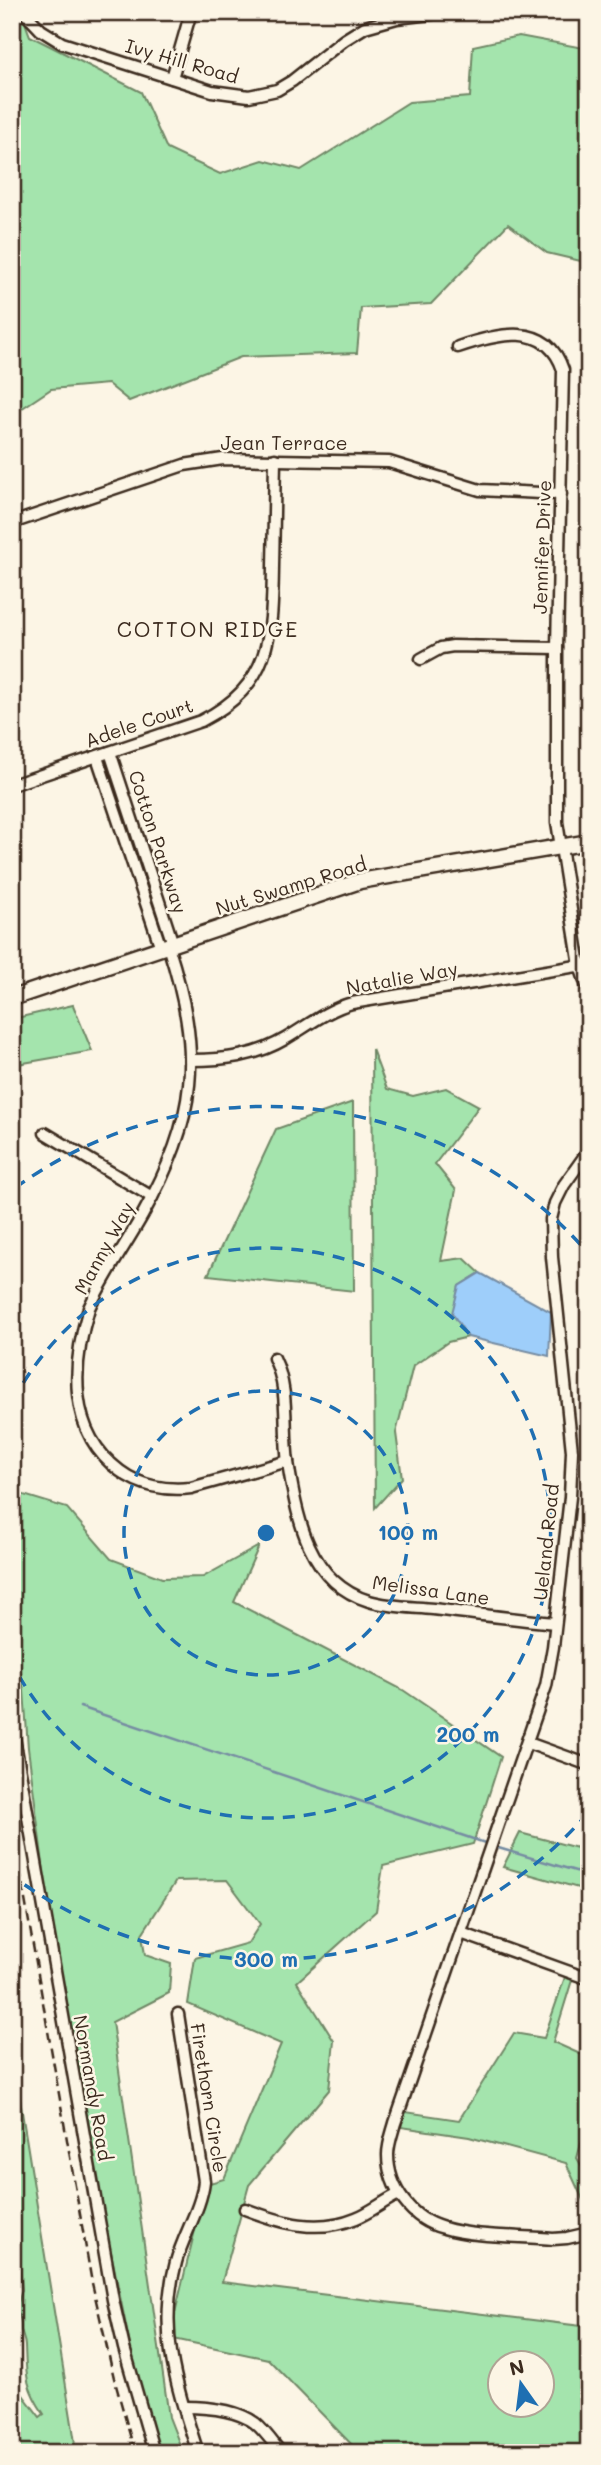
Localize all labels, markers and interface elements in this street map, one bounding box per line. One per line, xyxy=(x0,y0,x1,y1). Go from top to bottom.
street label: Ivy Hill Road xyxy=(123,32,242,89)
street label: Jean Terrace xyxy=(221,430,347,455)
street label: Jennifer Drive xyxy=(527,480,556,614)
district label: COTTON RIDGE xyxy=(117,615,299,642)
street label: Adele Court xyxy=(81,692,196,753)
street label: Cotton Parkway xyxy=(124,767,193,917)
street label: Nut Swamp Road xyxy=(212,851,369,920)
street label: Natalie Way xyxy=(344,955,460,1000)
street label: Manny Way xyxy=(68,1197,139,1299)
street label: Ueland Road xyxy=(527,1482,564,1601)
text: 100 m xyxy=(378,1518,438,1545)
centre of rings xyxy=(254,1521,278,1545)
street label: Melissa Lane xyxy=(371,1569,491,1610)
text: 200 m xyxy=(437,1720,499,1747)
text: 300 m xyxy=(234,1945,298,1972)
street label: Normandy Road xyxy=(68,2013,119,2163)
street label: Firethorn Circle xyxy=(185,2021,234,2174)
north arrow xyxy=(486,2350,556,2420)
text: N xyxy=(507,2353,527,2381)

